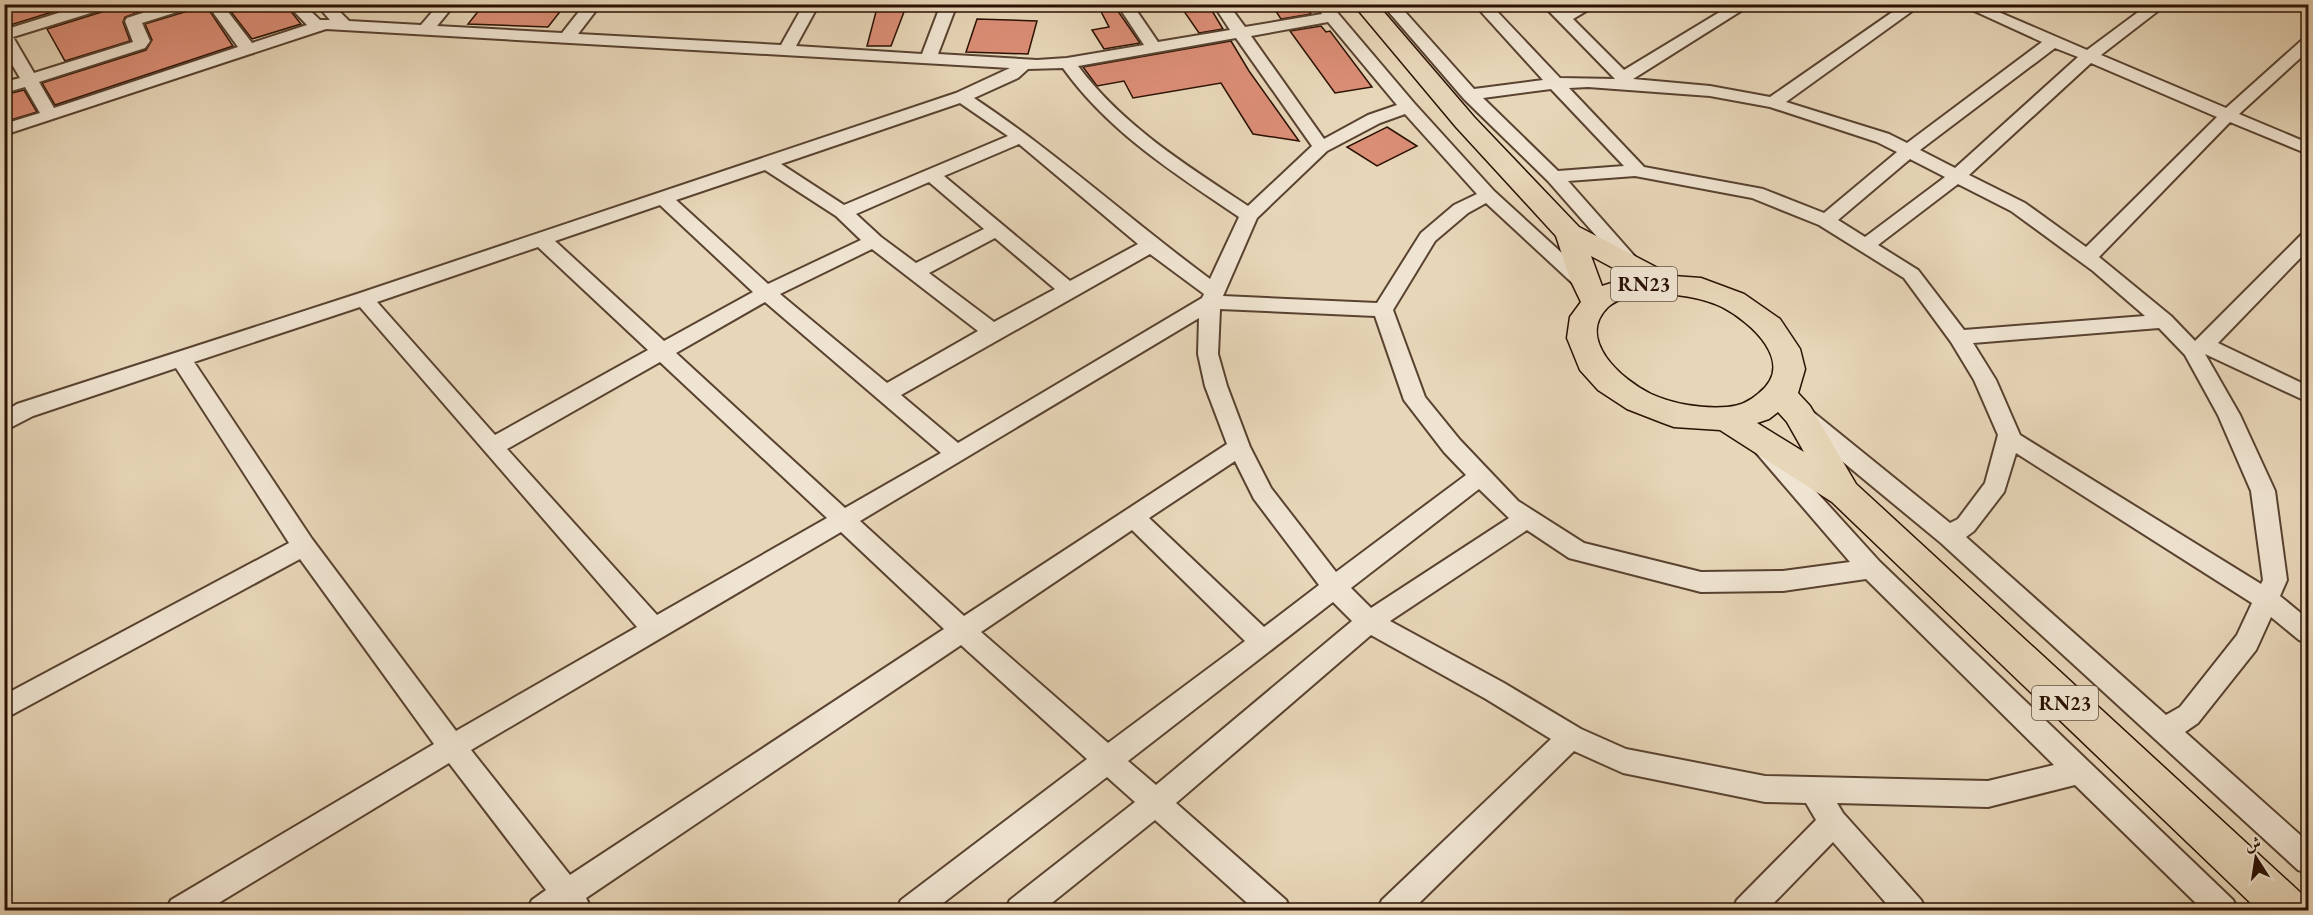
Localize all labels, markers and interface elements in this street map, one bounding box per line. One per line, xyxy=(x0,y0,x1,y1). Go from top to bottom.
road number: RN23 xyxy=(1611,267,1677,301)
road number: RN23 xyxy=(2032,686,2098,720)
north arrow xyxy=(2226,828,2286,888)
text: ش xyxy=(2243,832,2263,856)

